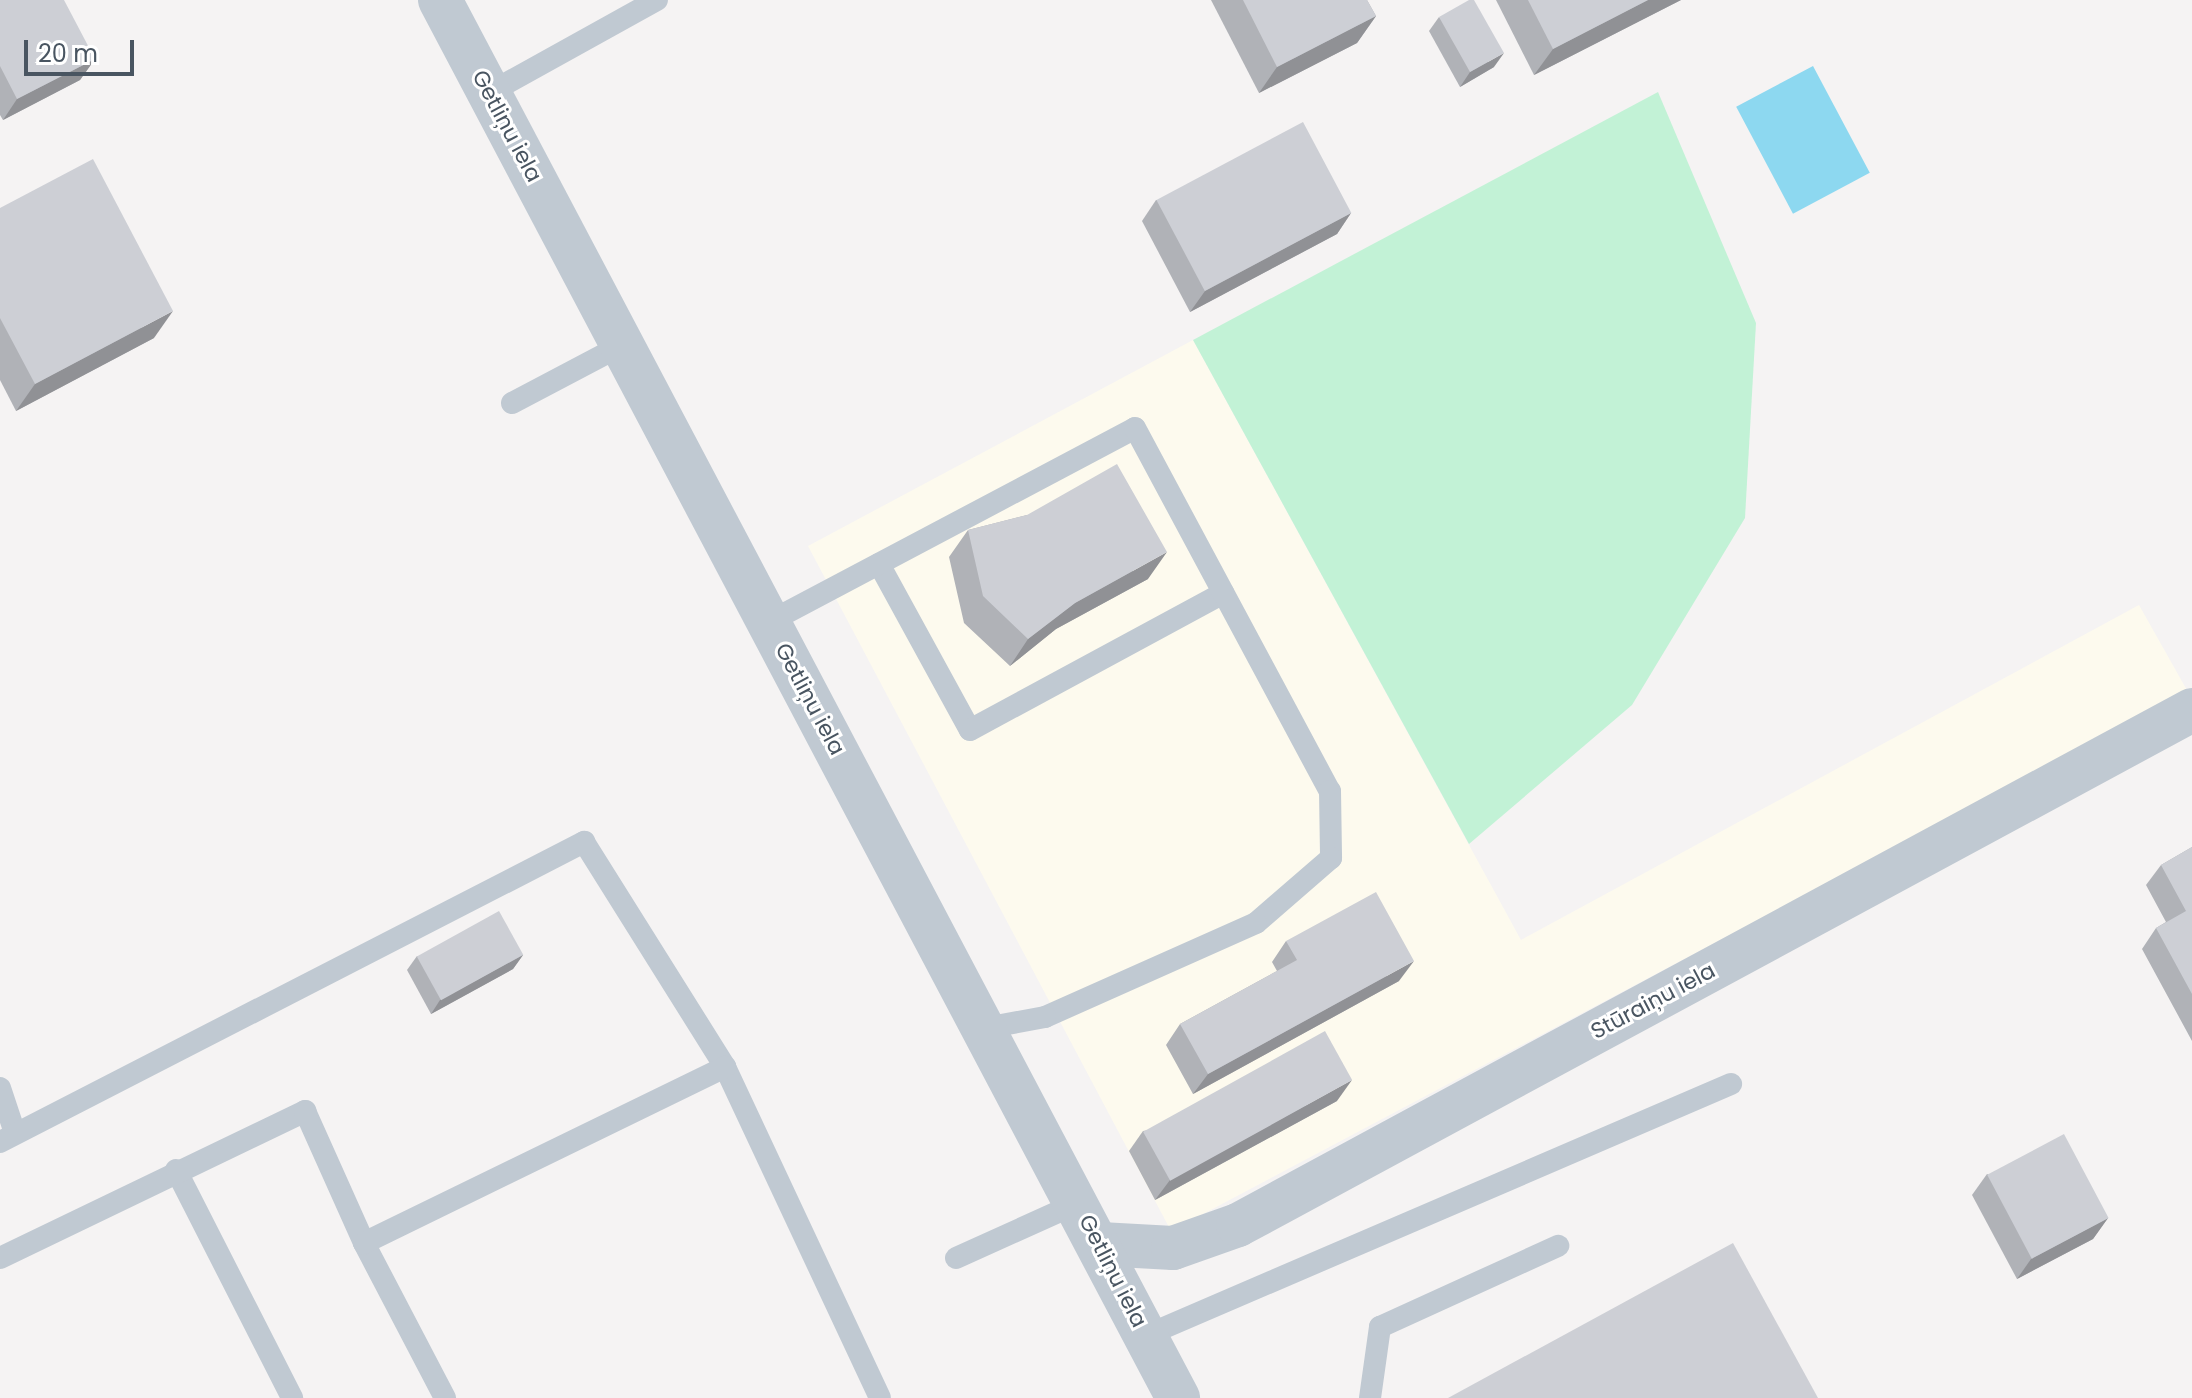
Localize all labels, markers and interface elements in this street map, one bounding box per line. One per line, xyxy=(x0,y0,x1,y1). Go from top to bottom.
scale bar xyxy=(28,24,138,74)
text: 20 m xyxy=(38,37,98,70)
street label: Getliņu iela xyxy=(466,66,548,186)
street label: Getliņu iela xyxy=(769,639,851,759)
street label: Stūraiņu iela xyxy=(1586,957,1720,1045)
street label: Getliņu iela xyxy=(1073,1210,1153,1332)

